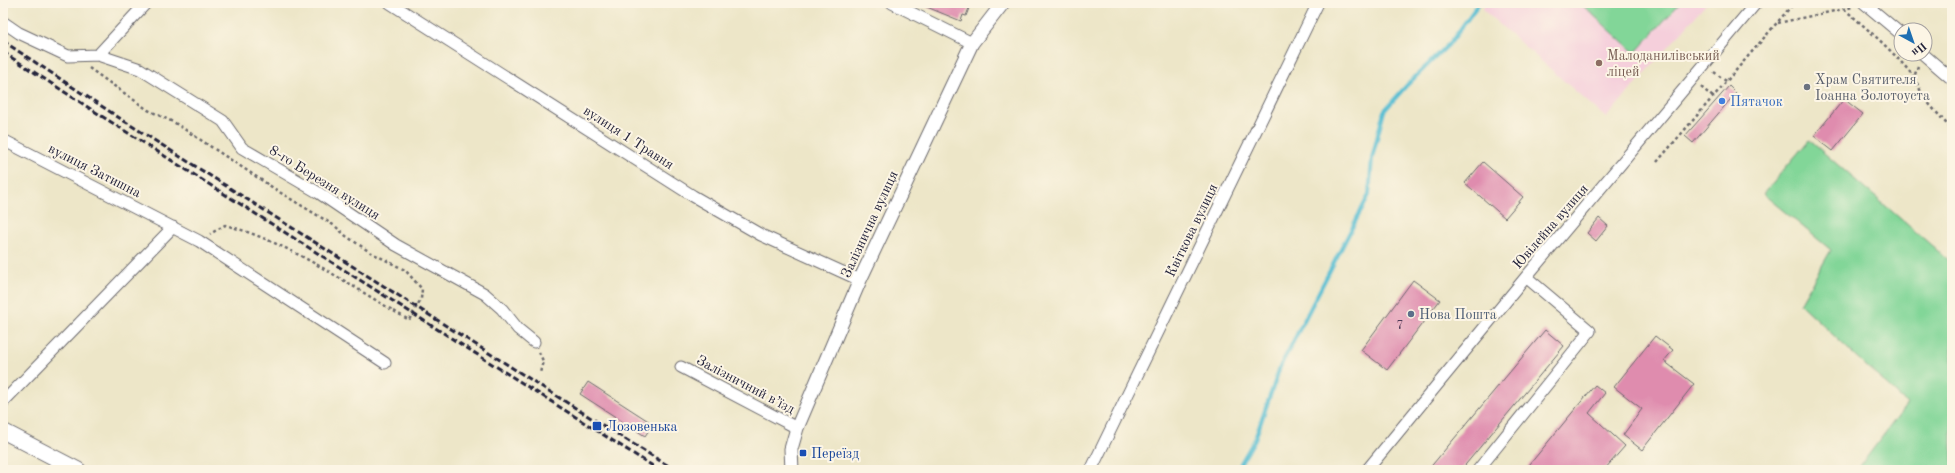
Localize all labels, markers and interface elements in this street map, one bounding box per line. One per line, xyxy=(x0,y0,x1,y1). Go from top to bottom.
north arrow xyxy=(1893,22,1933,62)
text: Пн xyxy=(1909,39,1928,58)
place label: Малоданилівський ліцей xyxy=(1607,49,1720,79)
marker: Малоданилівський ліцей xyxy=(1594,58,1604,68)
place label: Храм Святителя Іоанна Золотоуста xyxy=(1815,73,1930,103)
marker: Храм Святителя Іоанна Золотоуста xyxy=(1802,82,1812,92)
place label: Пятачок xyxy=(1730,95,1783,109)
marker: Пятачок xyxy=(1717,96,1727,106)
street label: вулиця 1 Травня xyxy=(581,103,676,172)
street label: вулиця Затишна xyxy=(46,142,143,200)
street label: 8-го Березня вулиця xyxy=(267,143,382,223)
street label: Залізнична вулиця xyxy=(839,169,901,280)
street label: Квіткова вулиця xyxy=(1163,182,1220,279)
street label: Ювілейна вулиця xyxy=(1510,182,1591,272)
place label: Нова Пошта xyxy=(1419,308,1497,322)
marker: Нова Пошта xyxy=(1406,309,1416,319)
house number: 7 xyxy=(1397,320,1403,332)
street label: Залізничний в’їзд xyxy=(694,353,797,417)
marker: Лозовенька xyxy=(591,420,603,432)
place label: Лозовенька xyxy=(606,420,678,434)
place label: Переїзд xyxy=(811,447,859,461)
marker: Переїзд xyxy=(798,448,808,458)

